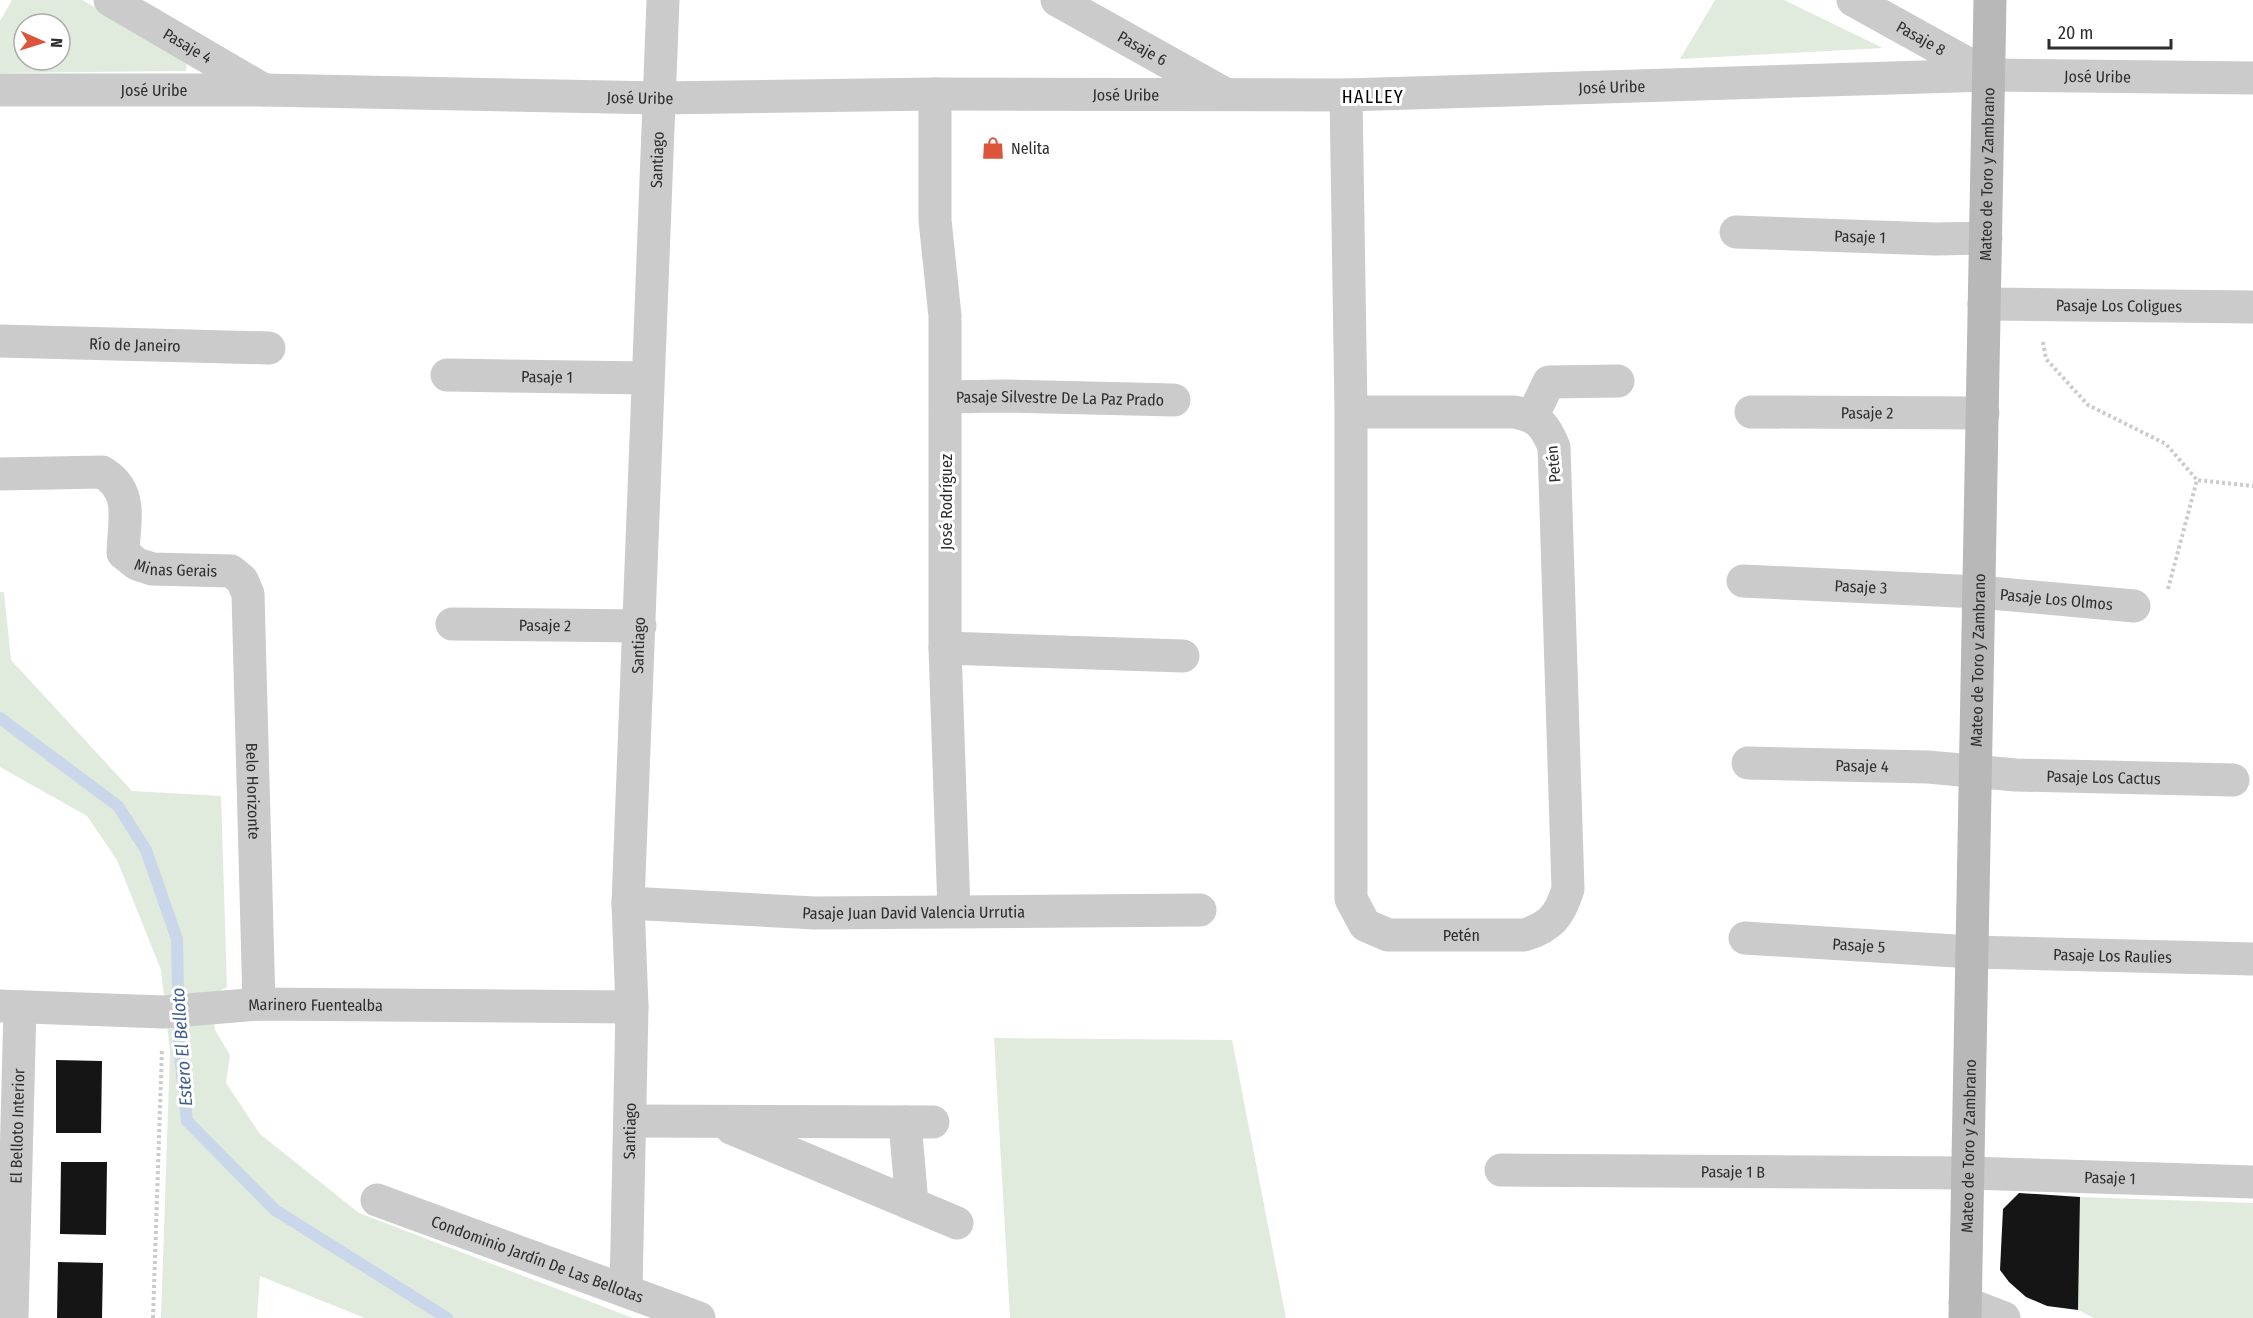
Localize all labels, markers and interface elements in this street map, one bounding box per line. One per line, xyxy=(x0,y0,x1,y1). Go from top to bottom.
north arrow xyxy=(12,12,72,72)
scale bar xyxy=(2049,12,2170,50)
street label: Pasaje 8 xyxy=(1893,17,1949,60)
text: 20 m xyxy=(2058,22,2093,44)
street label: Pasaje 4 xyxy=(160,24,215,68)
street label: Pasaje 6 xyxy=(1114,27,1170,70)
text: N xyxy=(47,37,66,48)
street label: José Uribe xyxy=(2064,67,2131,87)
street label: José Uribe xyxy=(1578,77,1646,98)
street label: José Uribe xyxy=(121,81,187,100)
street label: José Uribe xyxy=(1092,85,1159,105)
district label: HALLEY xyxy=(1342,86,1404,108)
street label: Mateo de Toro y Zambrano xyxy=(1976,87,1998,261)
street label: José Uribe xyxy=(606,88,674,108)
street label: Santiago xyxy=(647,131,668,189)
shop icon: Nelita xyxy=(980,135,1006,161)
place label: Nelita xyxy=(1011,139,1050,158)
street label: Pasaje 1 xyxy=(1834,226,1886,247)
street label: Pasaje Los Coligues xyxy=(2056,296,2182,316)
street label: Río de Janeiro xyxy=(89,334,181,356)
street label: Pasaje 1 xyxy=(521,367,573,387)
street label: Pasaje Silvestre De La Paz Prado xyxy=(956,387,1164,410)
street label: Pasaje 2 xyxy=(1841,403,1893,423)
street label: Petén xyxy=(1542,445,1565,483)
street label: José Rodríguez xyxy=(937,454,956,550)
street label: Minas Gerais xyxy=(132,555,218,581)
street label: Mateo de Toro y Zambrano xyxy=(1967,573,1989,747)
street label: Pasaje 3 xyxy=(1834,576,1888,598)
street label: Pasaje Los Olmos xyxy=(1999,585,2114,614)
street label: Pasaje 2 xyxy=(519,616,571,635)
street label: Santiago xyxy=(628,617,649,674)
street label: Belo Horizonte xyxy=(242,743,264,840)
street label: Pasaje 4 xyxy=(1835,756,1889,776)
street label: Pasaje Los Cactus xyxy=(2046,767,2161,788)
street label: Pasaje Juan David Valencia Urrutia xyxy=(802,902,1025,923)
street label: Petén xyxy=(1443,926,1480,945)
street label: Pasaje 5 xyxy=(1832,934,1886,957)
street label: Pasaje Los Raulies xyxy=(2053,945,2172,967)
water label: Estero El Belloto xyxy=(167,987,197,1107)
street label: Marinero Fuentealba xyxy=(248,995,383,1015)
street label: Mateo de Toro y Zambrano xyxy=(1958,1059,1980,1233)
street label: El Belloto Interior xyxy=(6,1068,28,1184)
street label: Santiago xyxy=(620,1102,640,1160)
street label: Pasaje 1 B xyxy=(1701,1162,1765,1182)
street label: Pasaje 1 xyxy=(2084,1168,2136,1188)
street label: Condominio Jardín De Las Bellotas xyxy=(429,1212,646,1307)

